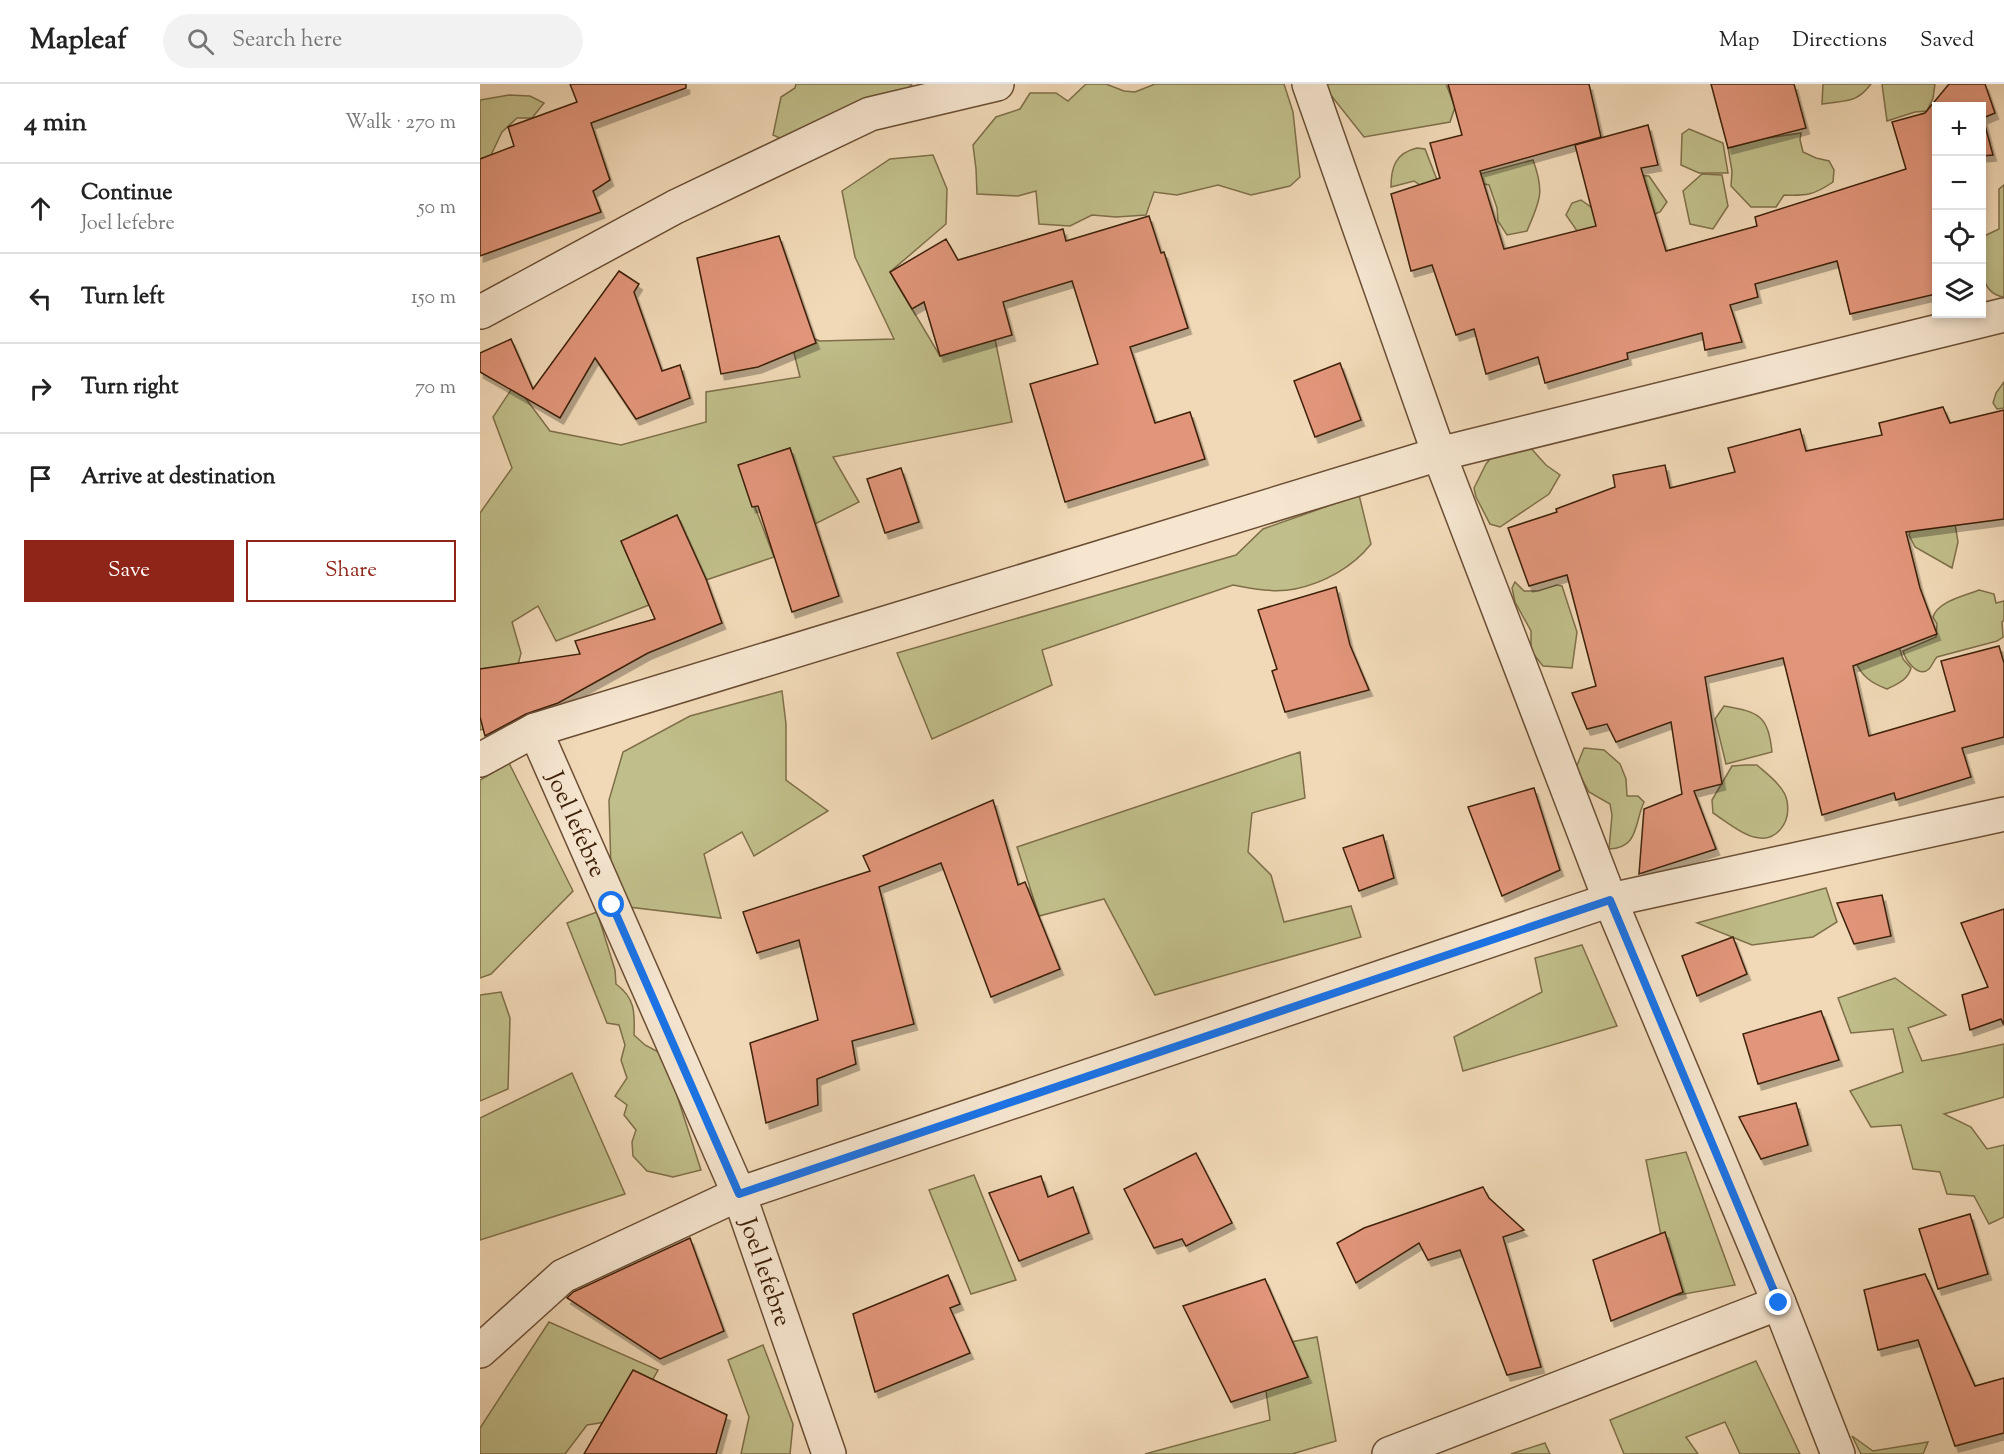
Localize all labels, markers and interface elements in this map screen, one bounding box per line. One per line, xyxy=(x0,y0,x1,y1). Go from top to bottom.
search box xyxy=(163,14,583,68)
text: Mapleaf xyxy=(30,21,127,61)
icon: search xyxy=(184,25,217,58)
text: Search here xyxy=(232,25,342,57)
text: Map xyxy=(1719,26,1759,56)
text: Directions xyxy=(1792,26,1887,56)
text: Saved xyxy=(1920,26,1974,56)
map controls xyxy=(1932,102,1986,318)
button: + xyxy=(1932,102,1986,156)
text: 4 min xyxy=(24,105,87,142)
text: Walk · 270 m xyxy=(345,109,456,138)
button: − xyxy=(1932,156,1986,210)
text: Continue xyxy=(81,178,172,210)
icon: ahead xyxy=(24,192,57,225)
text: 50 m xyxy=(418,194,456,223)
text: Joel lefebre xyxy=(81,210,175,239)
button: locate xyxy=(1932,210,1986,264)
button: layers xyxy=(1932,264,1986,318)
icon: left xyxy=(24,282,57,315)
text: Turn left xyxy=(81,282,164,314)
text: 150 m xyxy=(411,284,456,313)
icon: right xyxy=(24,372,57,405)
text: Turn right xyxy=(81,372,178,404)
text: 70 m xyxy=(415,374,456,403)
icon: arrive xyxy=(24,462,57,495)
text: Arrive at destination xyxy=(81,462,276,494)
button: Save xyxy=(24,540,234,602)
button: Share xyxy=(246,540,456,602)
street label: Joel lefebre xyxy=(536,765,614,883)
route start xyxy=(598,891,624,917)
street label: Joel lefebre xyxy=(729,1212,799,1331)
route end xyxy=(1765,1289,1791,1315)

